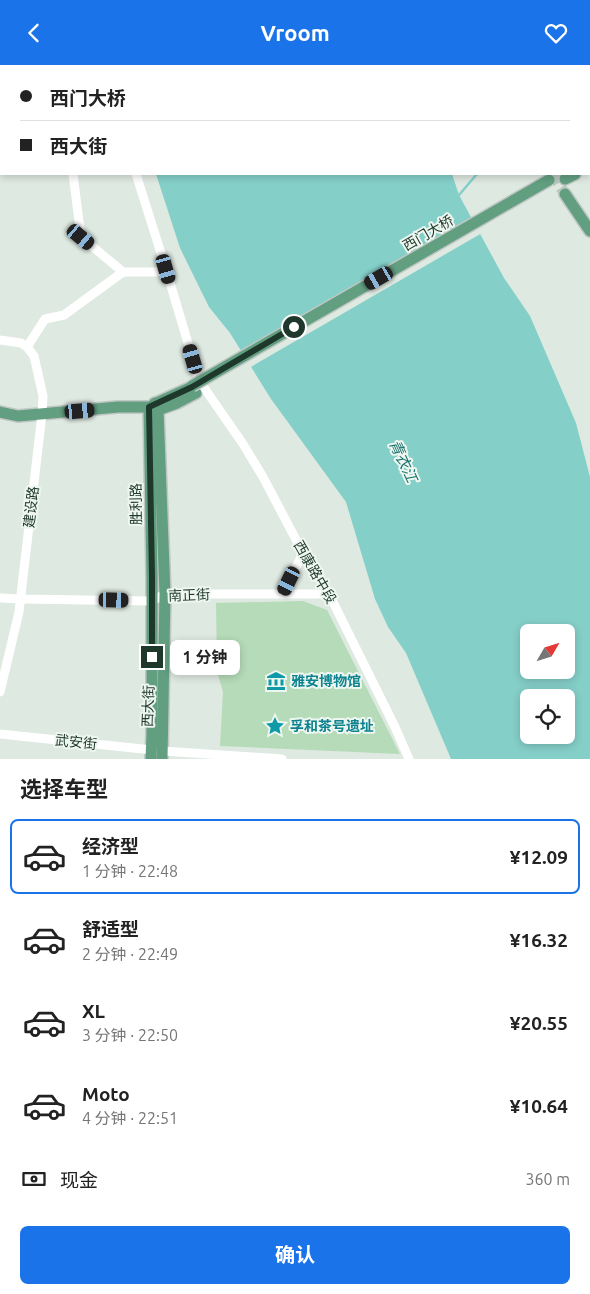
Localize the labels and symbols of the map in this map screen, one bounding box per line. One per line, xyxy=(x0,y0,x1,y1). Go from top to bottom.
street label: 西门大桥 xyxy=(400,212,456,254)
car xyxy=(64,222,97,252)
car xyxy=(154,253,177,285)
car xyxy=(362,264,395,292)
route start xyxy=(283,316,305,338)
car xyxy=(181,343,204,375)
car xyxy=(64,402,95,420)
water label: 青衣江 xyxy=(386,437,422,487)
street label: 胜利路 xyxy=(128,483,144,525)
street label: 建设路 xyxy=(21,485,41,529)
street label: 西康路中段 xyxy=(291,538,339,606)
car xyxy=(275,564,302,598)
street label: 南正街 xyxy=(168,586,210,604)
car xyxy=(98,592,129,608)
north arrow xyxy=(520,624,575,679)
callout: 1 分钟 xyxy=(170,639,240,675)
route end xyxy=(141,646,163,668)
museum icon: 雅安博物馆 xyxy=(265,670,287,692)
place label: 雅安博物馆 xyxy=(291,673,361,689)
street label: 西大街 xyxy=(139,685,157,727)
place icon: 孚和茶号遗址 xyxy=(264,715,286,737)
place label: 孚和茶号遗址 xyxy=(290,718,374,734)
street label: 武安街 xyxy=(54,732,98,752)

